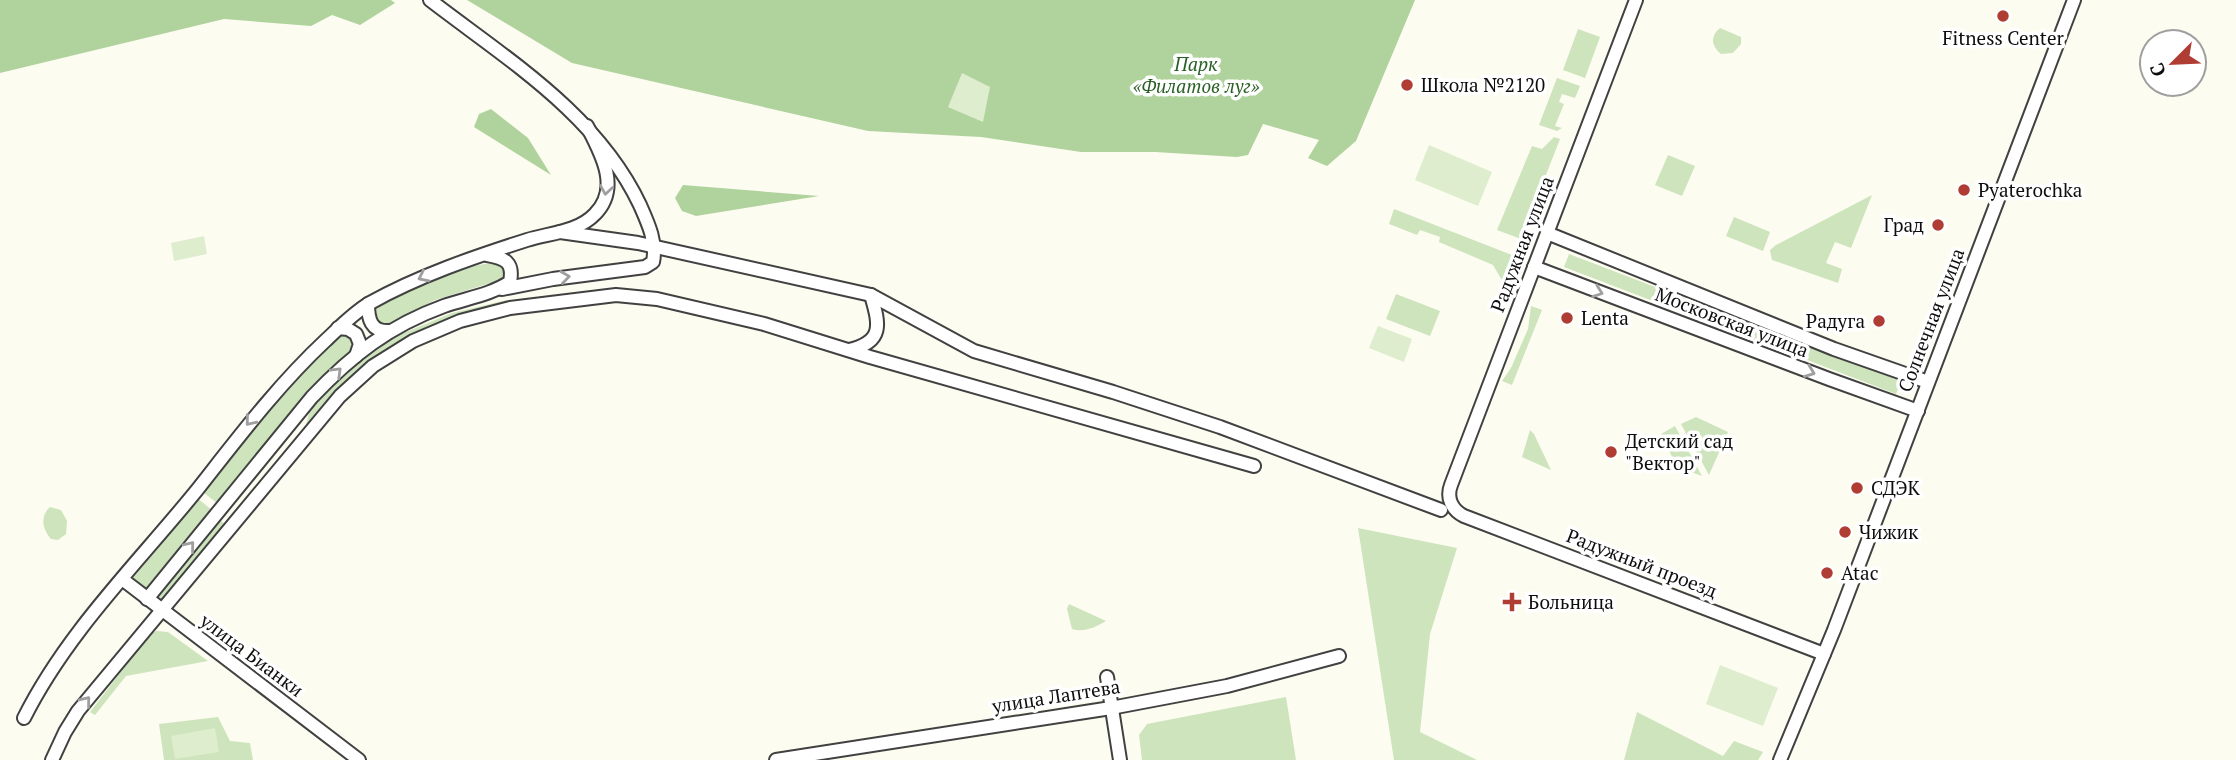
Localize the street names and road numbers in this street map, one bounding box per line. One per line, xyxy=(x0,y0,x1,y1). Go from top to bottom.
street label: Радужная улица xyxy=(1484,172,1559,315)
street label: Солнечная улица xyxy=(1892,244,1970,395)
street label: Московская улица xyxy=(1652,281,1813,362)
street label: Радужный проезд xyxy=(1563,522,1721,603)
street label: улица Бианки xyxy=(195,607,309,702)
street label: улица Лаптева xyxy=(989,673,1122,718)

